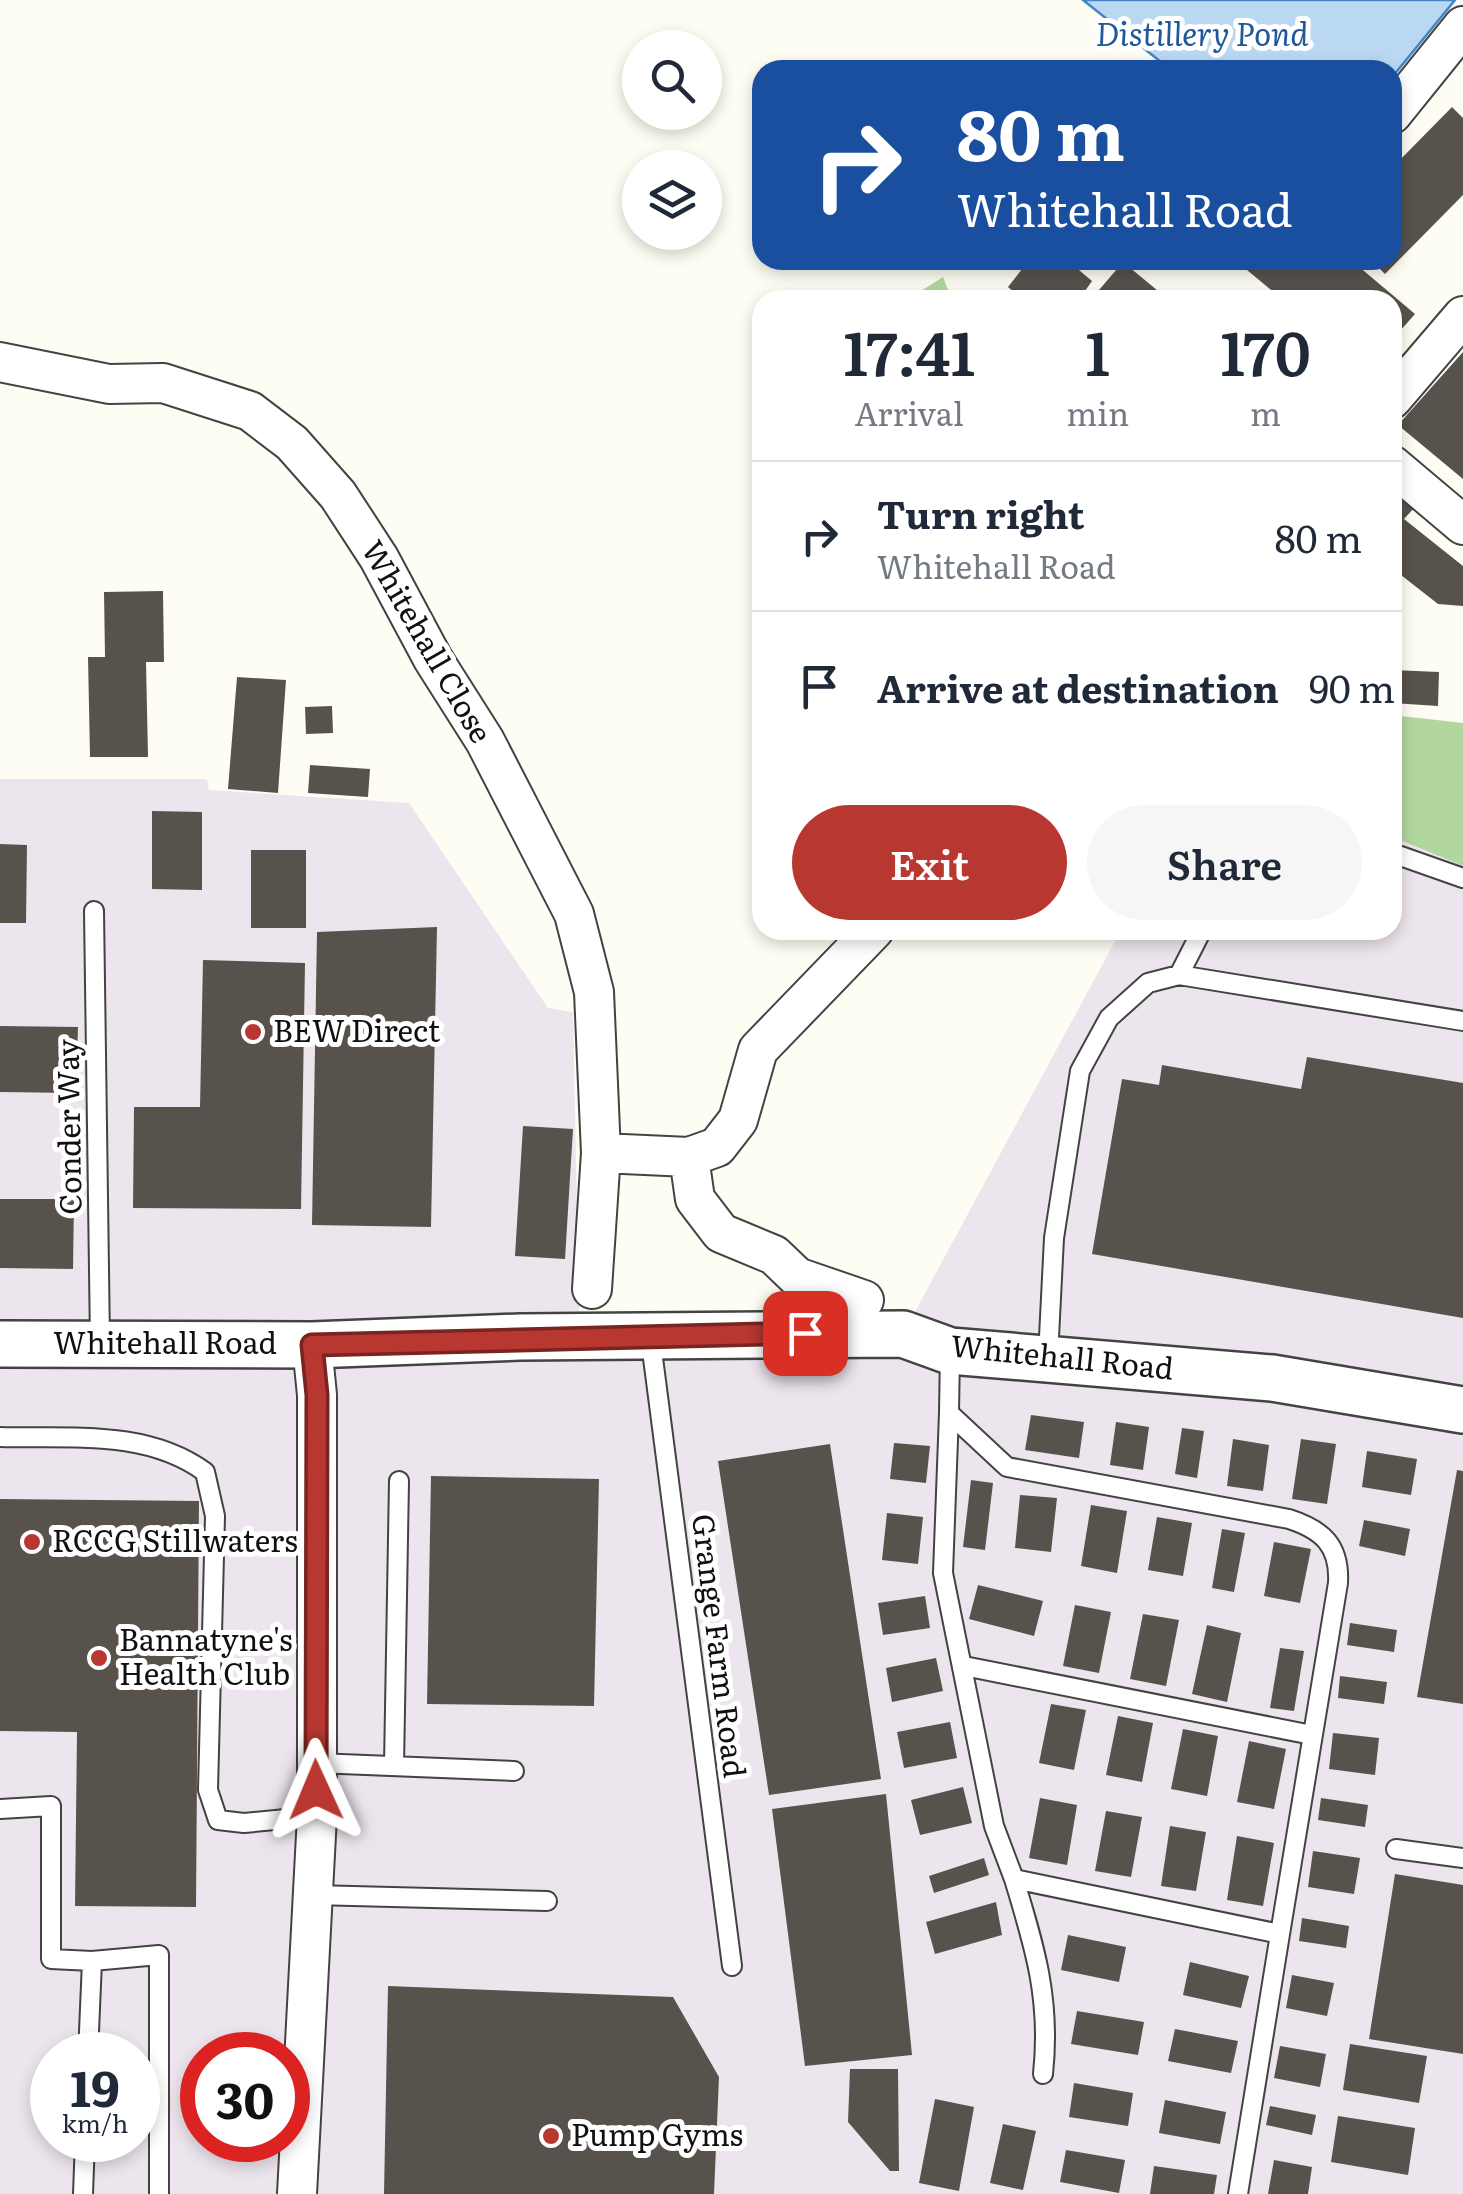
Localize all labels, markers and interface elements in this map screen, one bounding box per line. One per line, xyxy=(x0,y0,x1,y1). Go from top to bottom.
water label: Distillery Pond xyxy=(1095,8,1309,56)
map controls xyxy=(622,30,722,250)
button: search xyxy=(622,30,722,130)
text: 80 m xyxy=(957,79,1125,183)
icon: right xyxy=(792,100,922,230)
button: layers xyxy=(622,150,722,250)
text: Whitehall Road xyxy=(957,174,1293,241)
text: 17:41 xyxy=(843,305,975,394)
text: 1 xyxy=(1085,305,1110,394)
text: 170 xyxy=(1220,305,1311,394)
text: Arrival xyxy=(854,388,964,436)
text: min xyxy=(1066,388,1129,436)
text: m xyxy=(1250,388,1281,436)
text: Turn right xyxy=(877,484,1084,541)
text: 80 m xyxy=(1275,508,1362,565)
icon: right xyxy=(792,509,847,564)
street label: Whitehall Close xyxy=(353,531,505,750)
text: Whitehall Road xyxy=(877,541,1116,589)
text: Arrive at destination xyxy=(877,658,1279,715)
text: 90 m xyxy=(1309,658,1395,715)
icon: arrive xyxy=(792,659,847,714)
button: Exit xyxy=(792,805,1067,920)
button: Share xyxy=(1087,805,1362,920)
place label: BEW Direct xyxy=(273,1007,440,1051)
marker: BEW Direct xyxy=(242,1021,264,1043)
street label: Conder Way xyxy=(43,1038,91,1215)
pin xyxy=(763,1291,848,1376)
icon: arrive xyxy=(778,1306,833,1361)
street label: Whitehall Road xyxy=(53,1319,277,1363)
street label: Whitehall Road xyxy=(949,1321,1176,1389)
street label: Grange Farm Road xyxy=(683,1511,759,1780)
place label: RCCG Stillwaters xyxy=(52,1517,298,1561)
marker: RCCG Stillwaters xyxy=(21,1531,43,1553)
place label: Bannatyne's Health Club xyxy=(119,1616,293,1694)
marker: Bannatyne's Health Club xyxy=(88,1647,110,1669)
position arrow xyxy=(264,1738,368,1842)
speed limit sign: 30 xyxy=(180,2032,310,2162)
text: 19 xyxy=(70,2048,120,2122)
text: km/h xyxy=(62,2104,128,2141)
place label: Pump Gyms xyxy=(571,2111,743,2155)
marker: Pump Gyms xyxy=(540,2125,562,2147)

